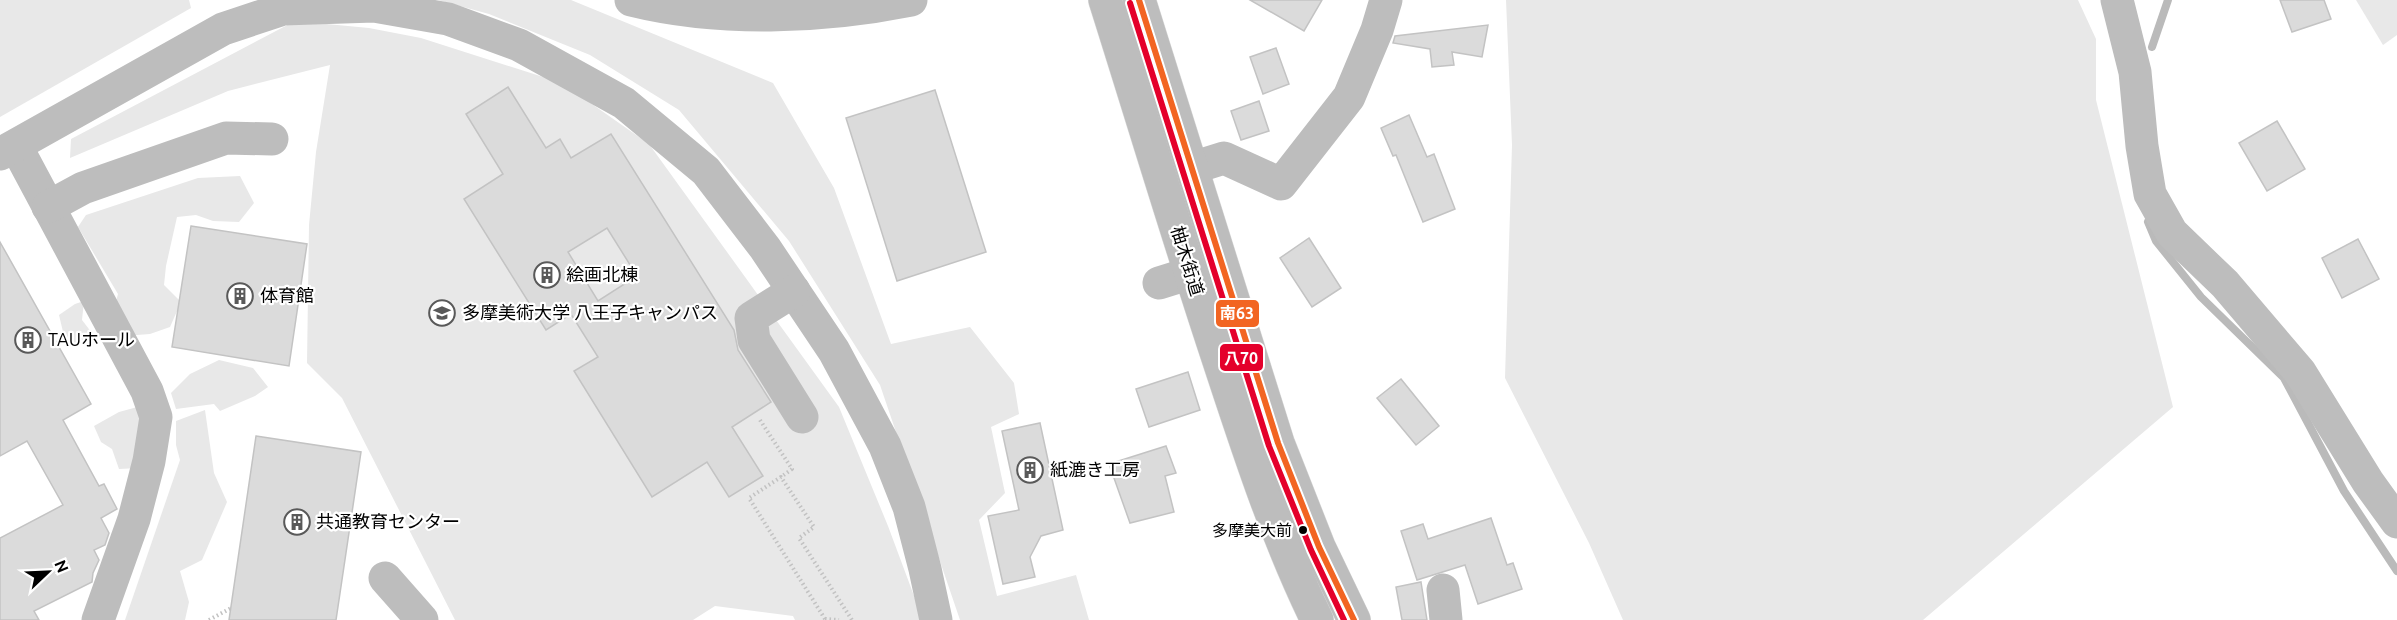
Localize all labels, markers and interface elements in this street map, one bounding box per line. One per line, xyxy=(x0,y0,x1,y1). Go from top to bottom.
street label: 柚木街道 xyxy=(1168,223,1208,298)
building icon: 絵画北棟 xyxy=(532,260,562,290)
place label: 絵画北棟 xyxy=(566,264,638,284)
building icon: 体育館 xyxy=(225,281,255,311)
place label: 体育館 xyxy=(260,285,314,305)
school or university icon: 多摩美術大学 八王子キャンパス xyxy=(427,298,457,328)
line badge: 南63 xyxy=(1215,299,1260,328)
place label: 多摩美術大学 八王子キャンパス xyxy=(462,302,718,322)
text: 南63 xyxy=(1220,304,1254,322)
building icon: TAUホール xyxy=(13,325,43,355)
place label: TAUホール xyxy=(48,329,135,349)
line badge: 八70 xyxy=(1219,343,1264,372)
text: 八70 xyxy=(1224,349,1258,367)
building icon: 紙漉き工房 xyxy=(1015,455,1045,485)
place label: 紙漉き工房 xyxy=(1050,459,1140,479)
building icon: 共通教育センター xyxy=(282,507,312,537)
place label: 共通教育センター xyxy=(316,511,460,531)
place label: 多摩美大前 xyxy=(1212,521,1292,539)
marker: 多摩美大前 xyxy=(1297,524,1309,536)
north arrow xyxy=(18,542,78,602)
text: N xyxy=(51,557,72,575)

